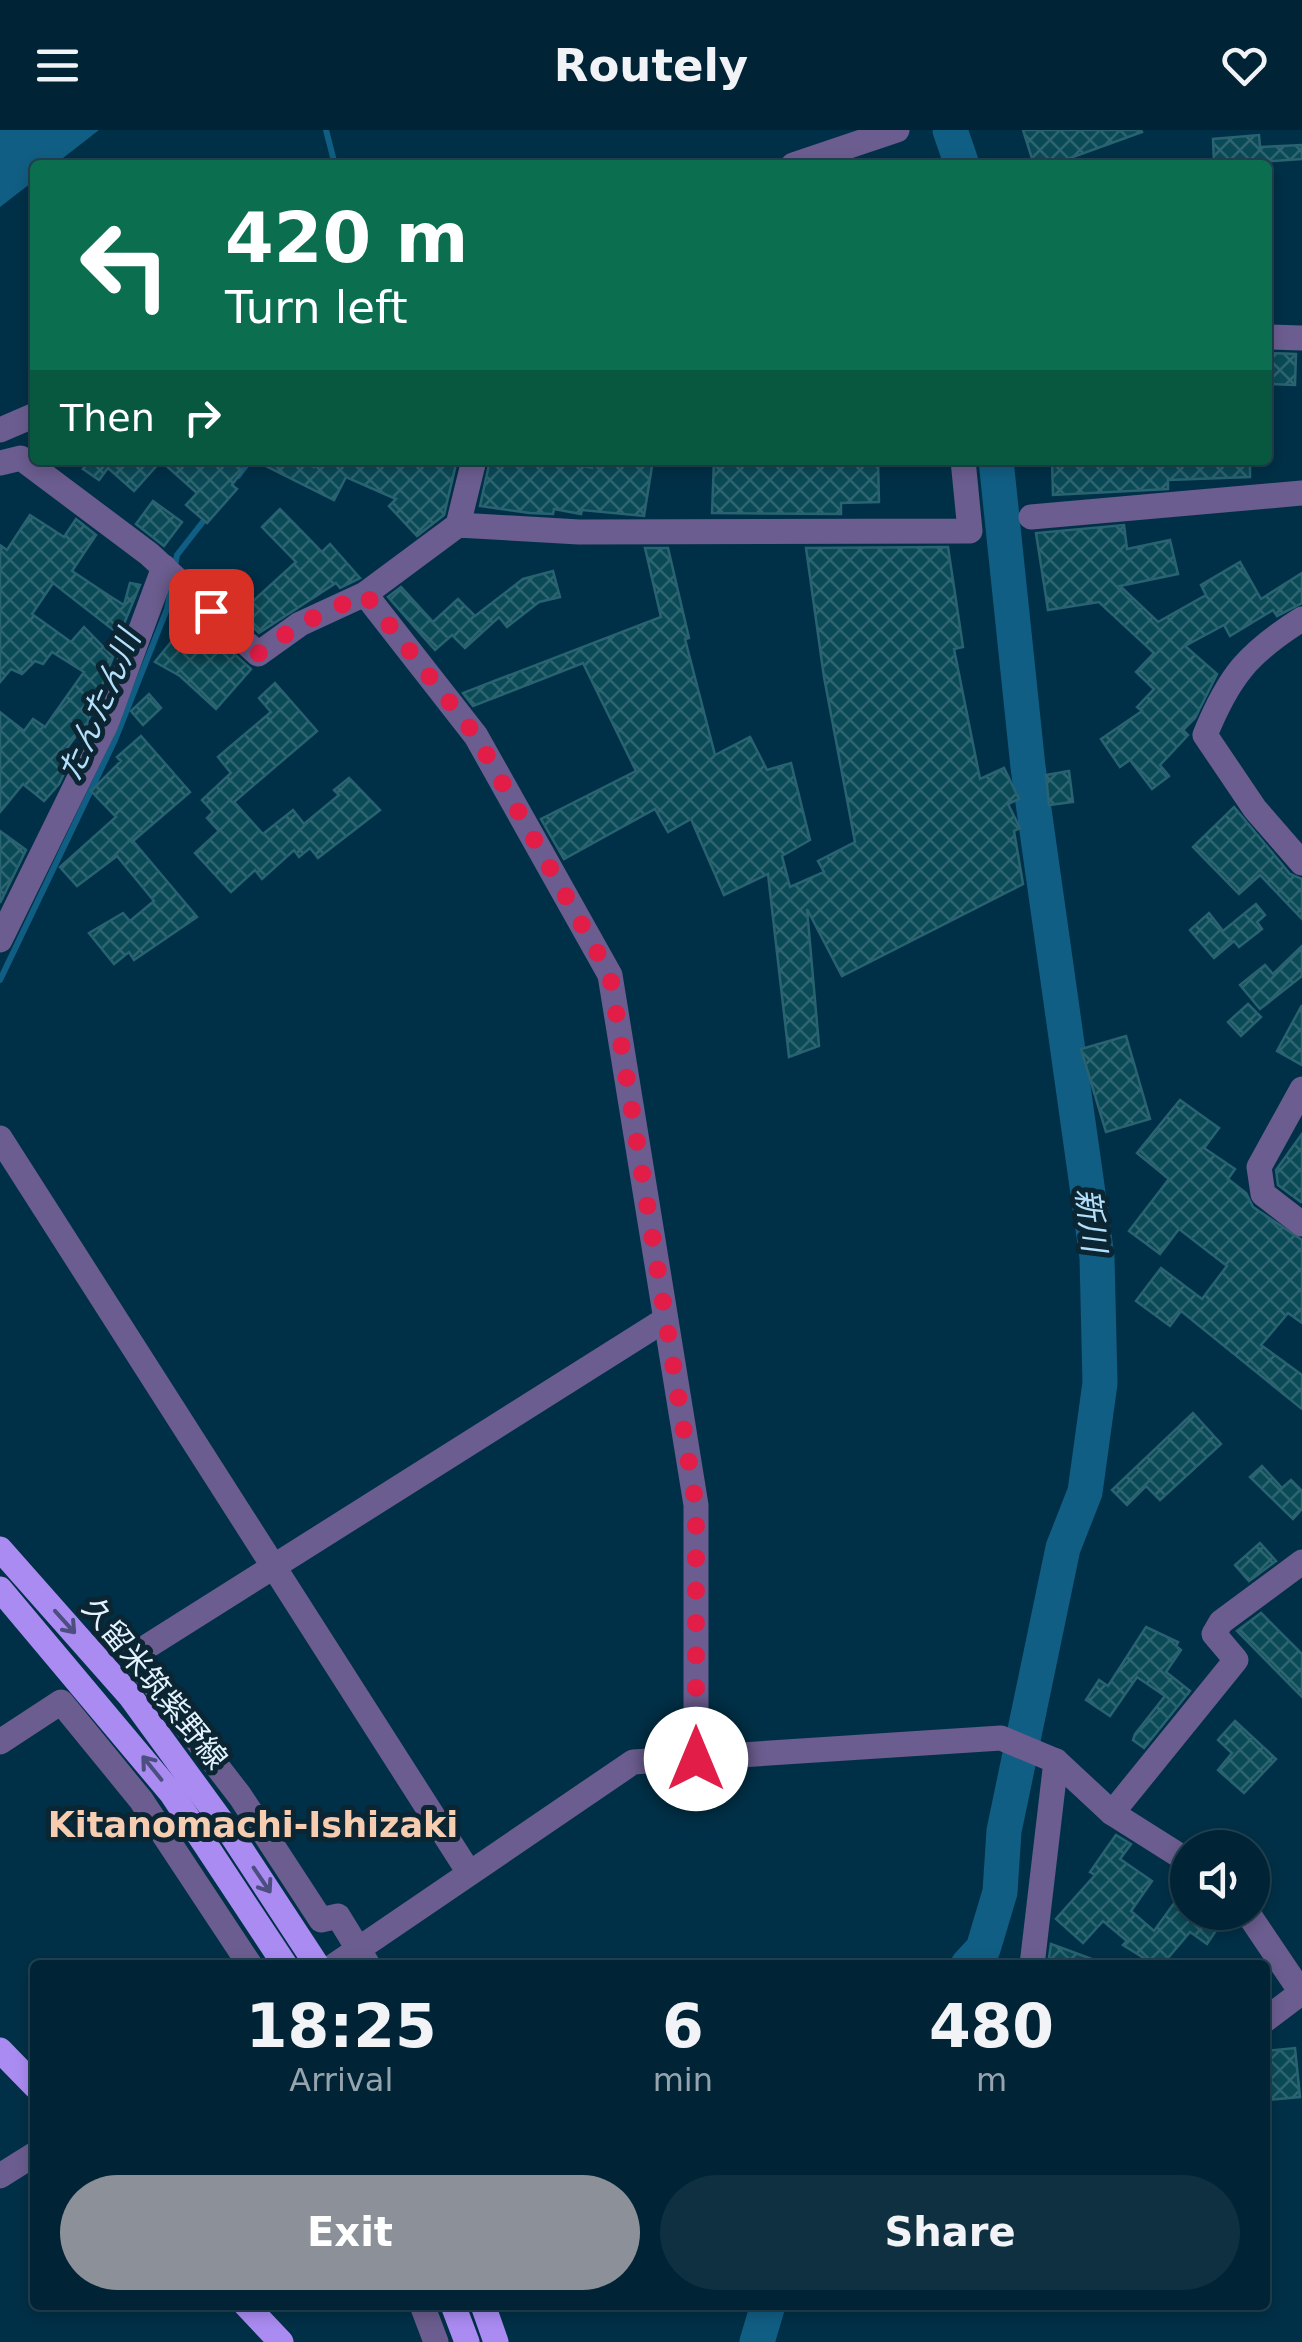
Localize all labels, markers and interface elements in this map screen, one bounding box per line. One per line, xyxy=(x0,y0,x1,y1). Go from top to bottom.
icon: menu xyxy=(30,38,85,93)
icon: heart xyxy=(1217,38,1272,93)
text: Routely xyxy=(554,39,748,92)
text: 420 m xyxy=(225,197,468,279)
icon: left xyxy=(60,200,190,330)
text: Turn left xyxy=(225,281,408,334)
icon: right xyxy=(175,390,230,445)
text: Then xyxy=(60,396,155,440)
pin xyxy=(169,569,254,654)
icon: arrive xyxy=(184,584,239,639)
water label: たんたん川 xyxy=(50,622,149,787)
water label: 新川 xyxy=(1068,1186,1114,1257)
street label: 久留米筑紫野線 xyxy=(75,1590,235,1776)
one-way arrow xyxy=(54,1609,77,1634)
position arrow xyxy=(644,1707,748,1811)
one-way arrow xyxy=(141,1756,163,1782)
district label: Kitanomachi-Ishizaki xyxy=(48,1805,458,1845)
map controls xyxy=(1170,1830,1270,1930)
button: sound xyxy=(1170,1830,1270,1930)
one-way arrow xyxy=(251,1866,272,1894)
text: 18:25 xyxy=(246,1991,437,2061)
text: 6 xyxy=(662,1991,704,2061)
text: 480 xyxy=(929,1991,1054,2061)
text: Arrival xyxy=(289,2061,393,2099)
text: min xyxy=(653,2061,713,2099)
text: m xyxy=(976,2061,1007,2099)
button: Exit xyxy=(60,2175,640,2290)
button: Share xyxy=(660,2175,1240,2290)

